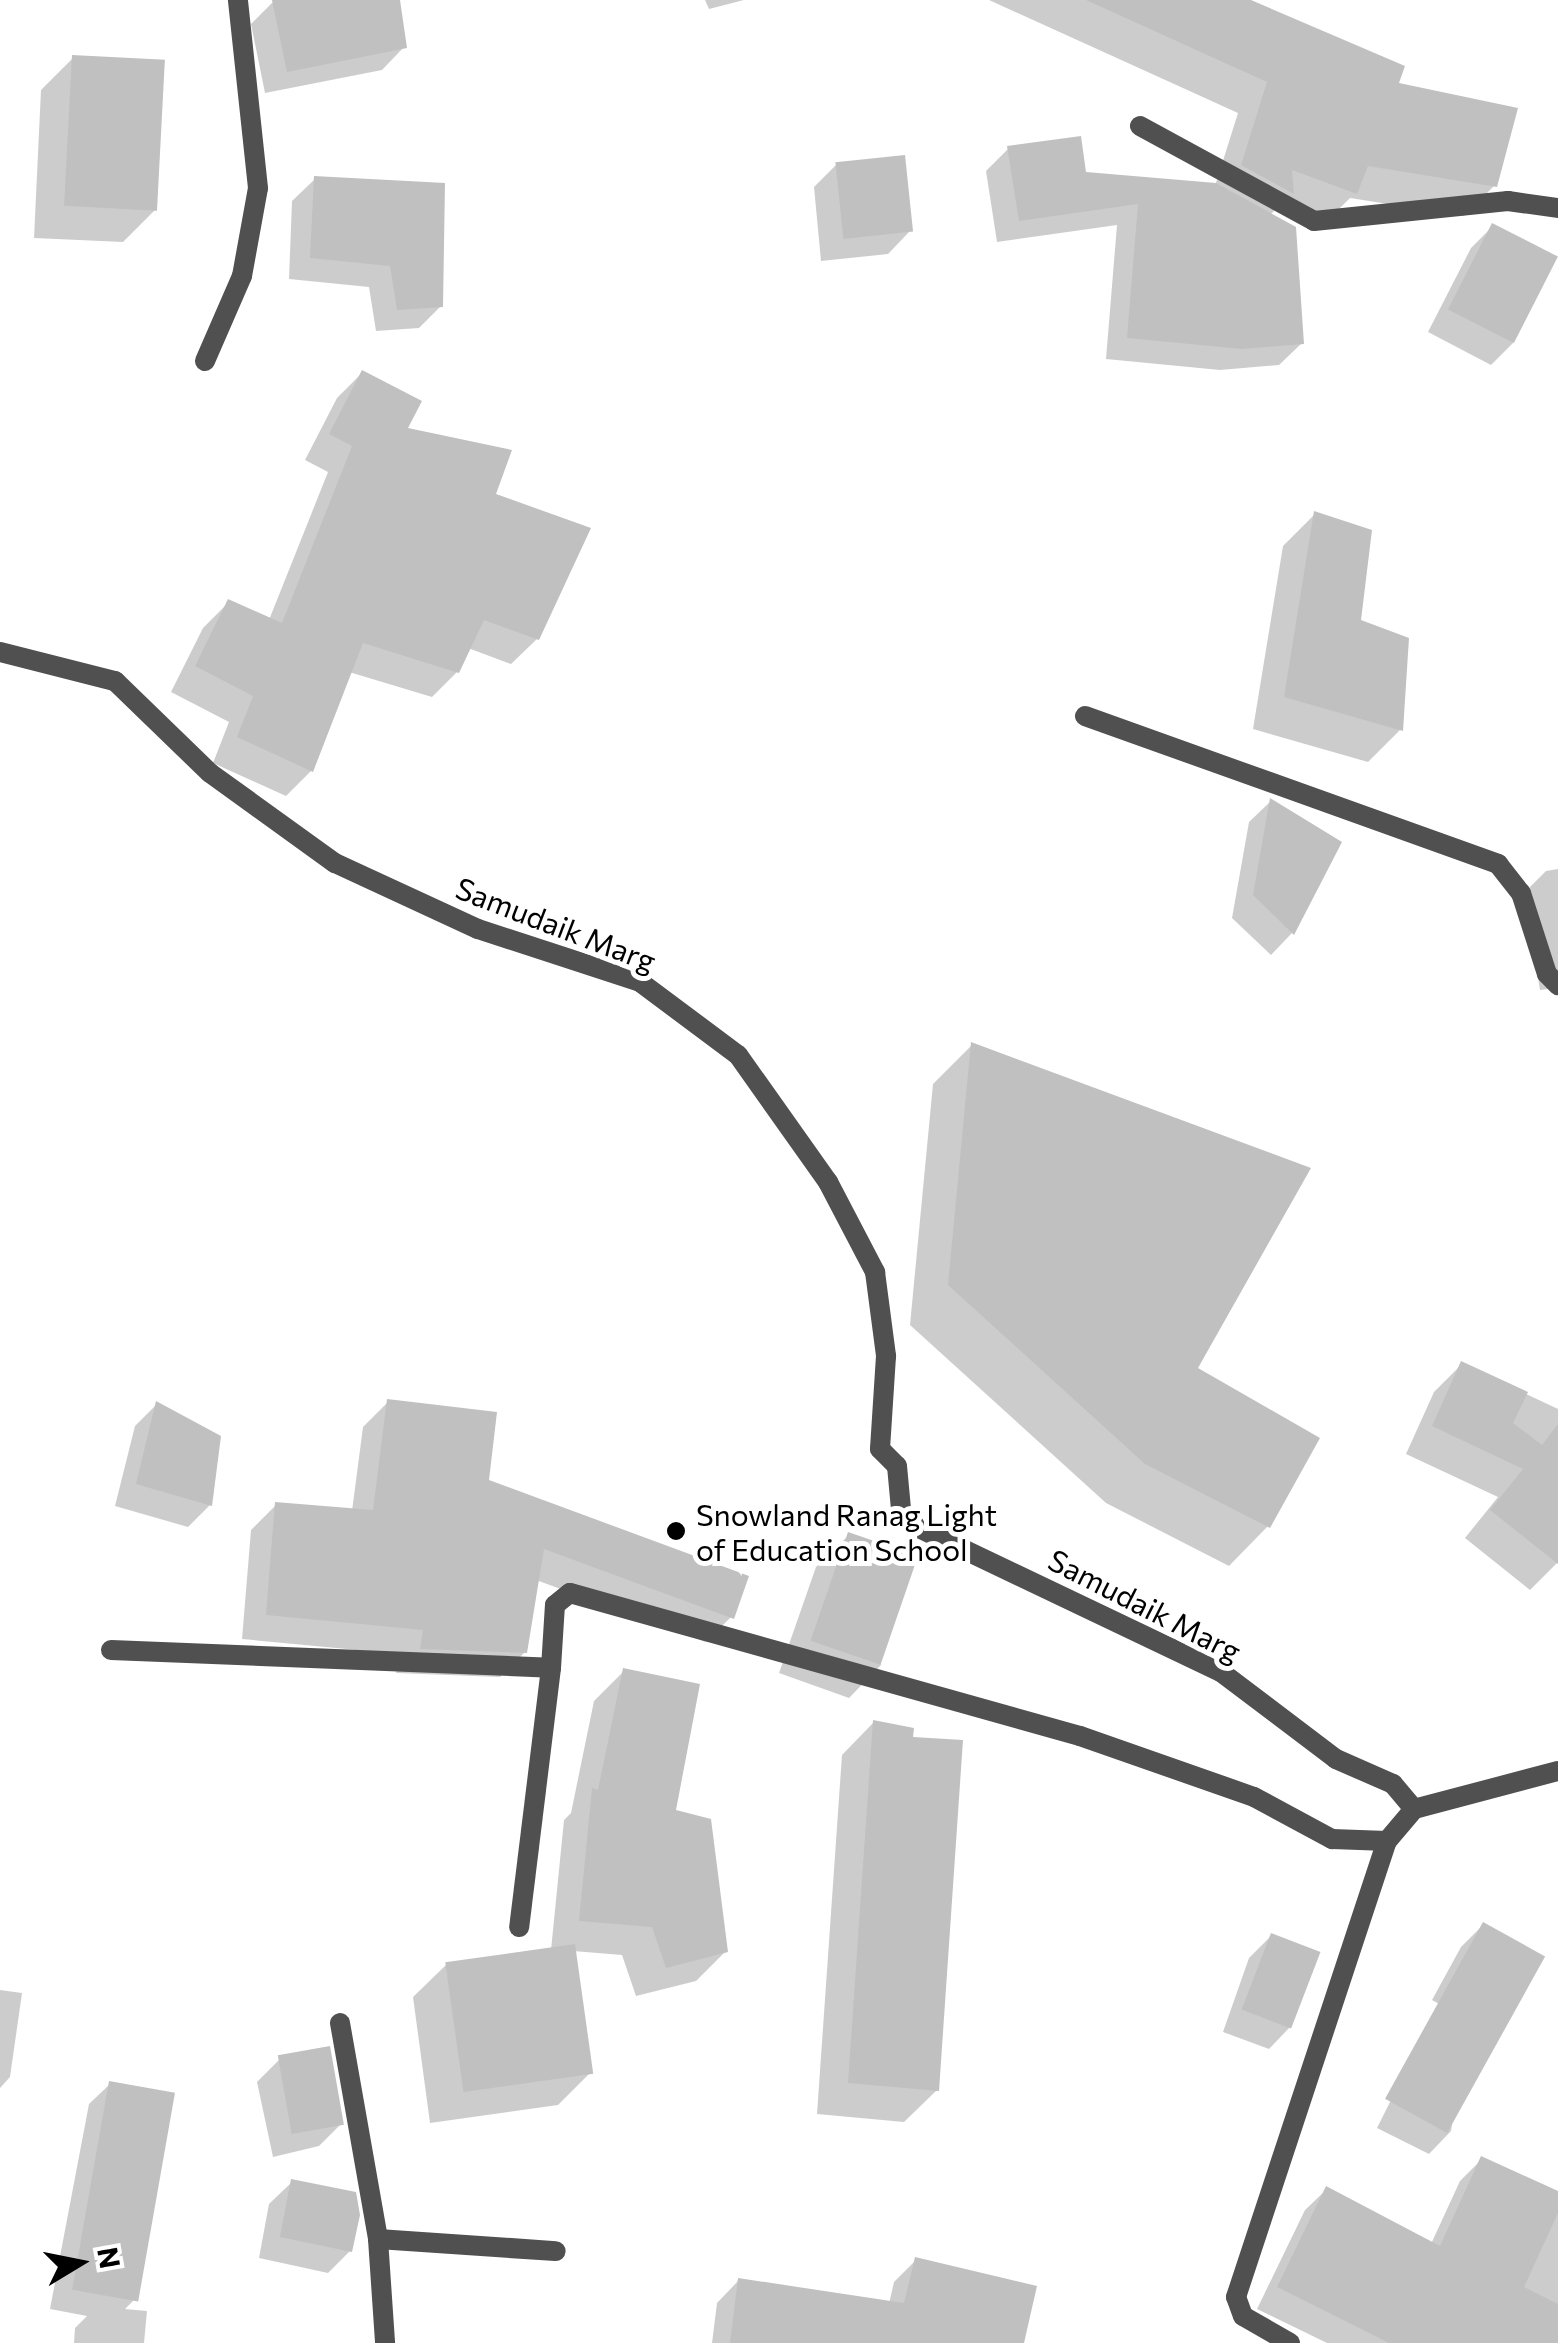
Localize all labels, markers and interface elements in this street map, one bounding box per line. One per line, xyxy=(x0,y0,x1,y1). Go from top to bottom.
street label: Samudaik Marg xyxy=(451,869,661,979)
place label: Snowland Ranag Light of Education School xyxy=(696,1496,997,1566)
marker: Snowland Ranag Light of Education School xyxy=(665,1520,687,1542)
street label: Samudaik Marg xyxy=(1043,1541,1247,1669)
north arrow xyxy=(30,2213,130,2313)
text: N xyxy=(91,2244,128,2271)

